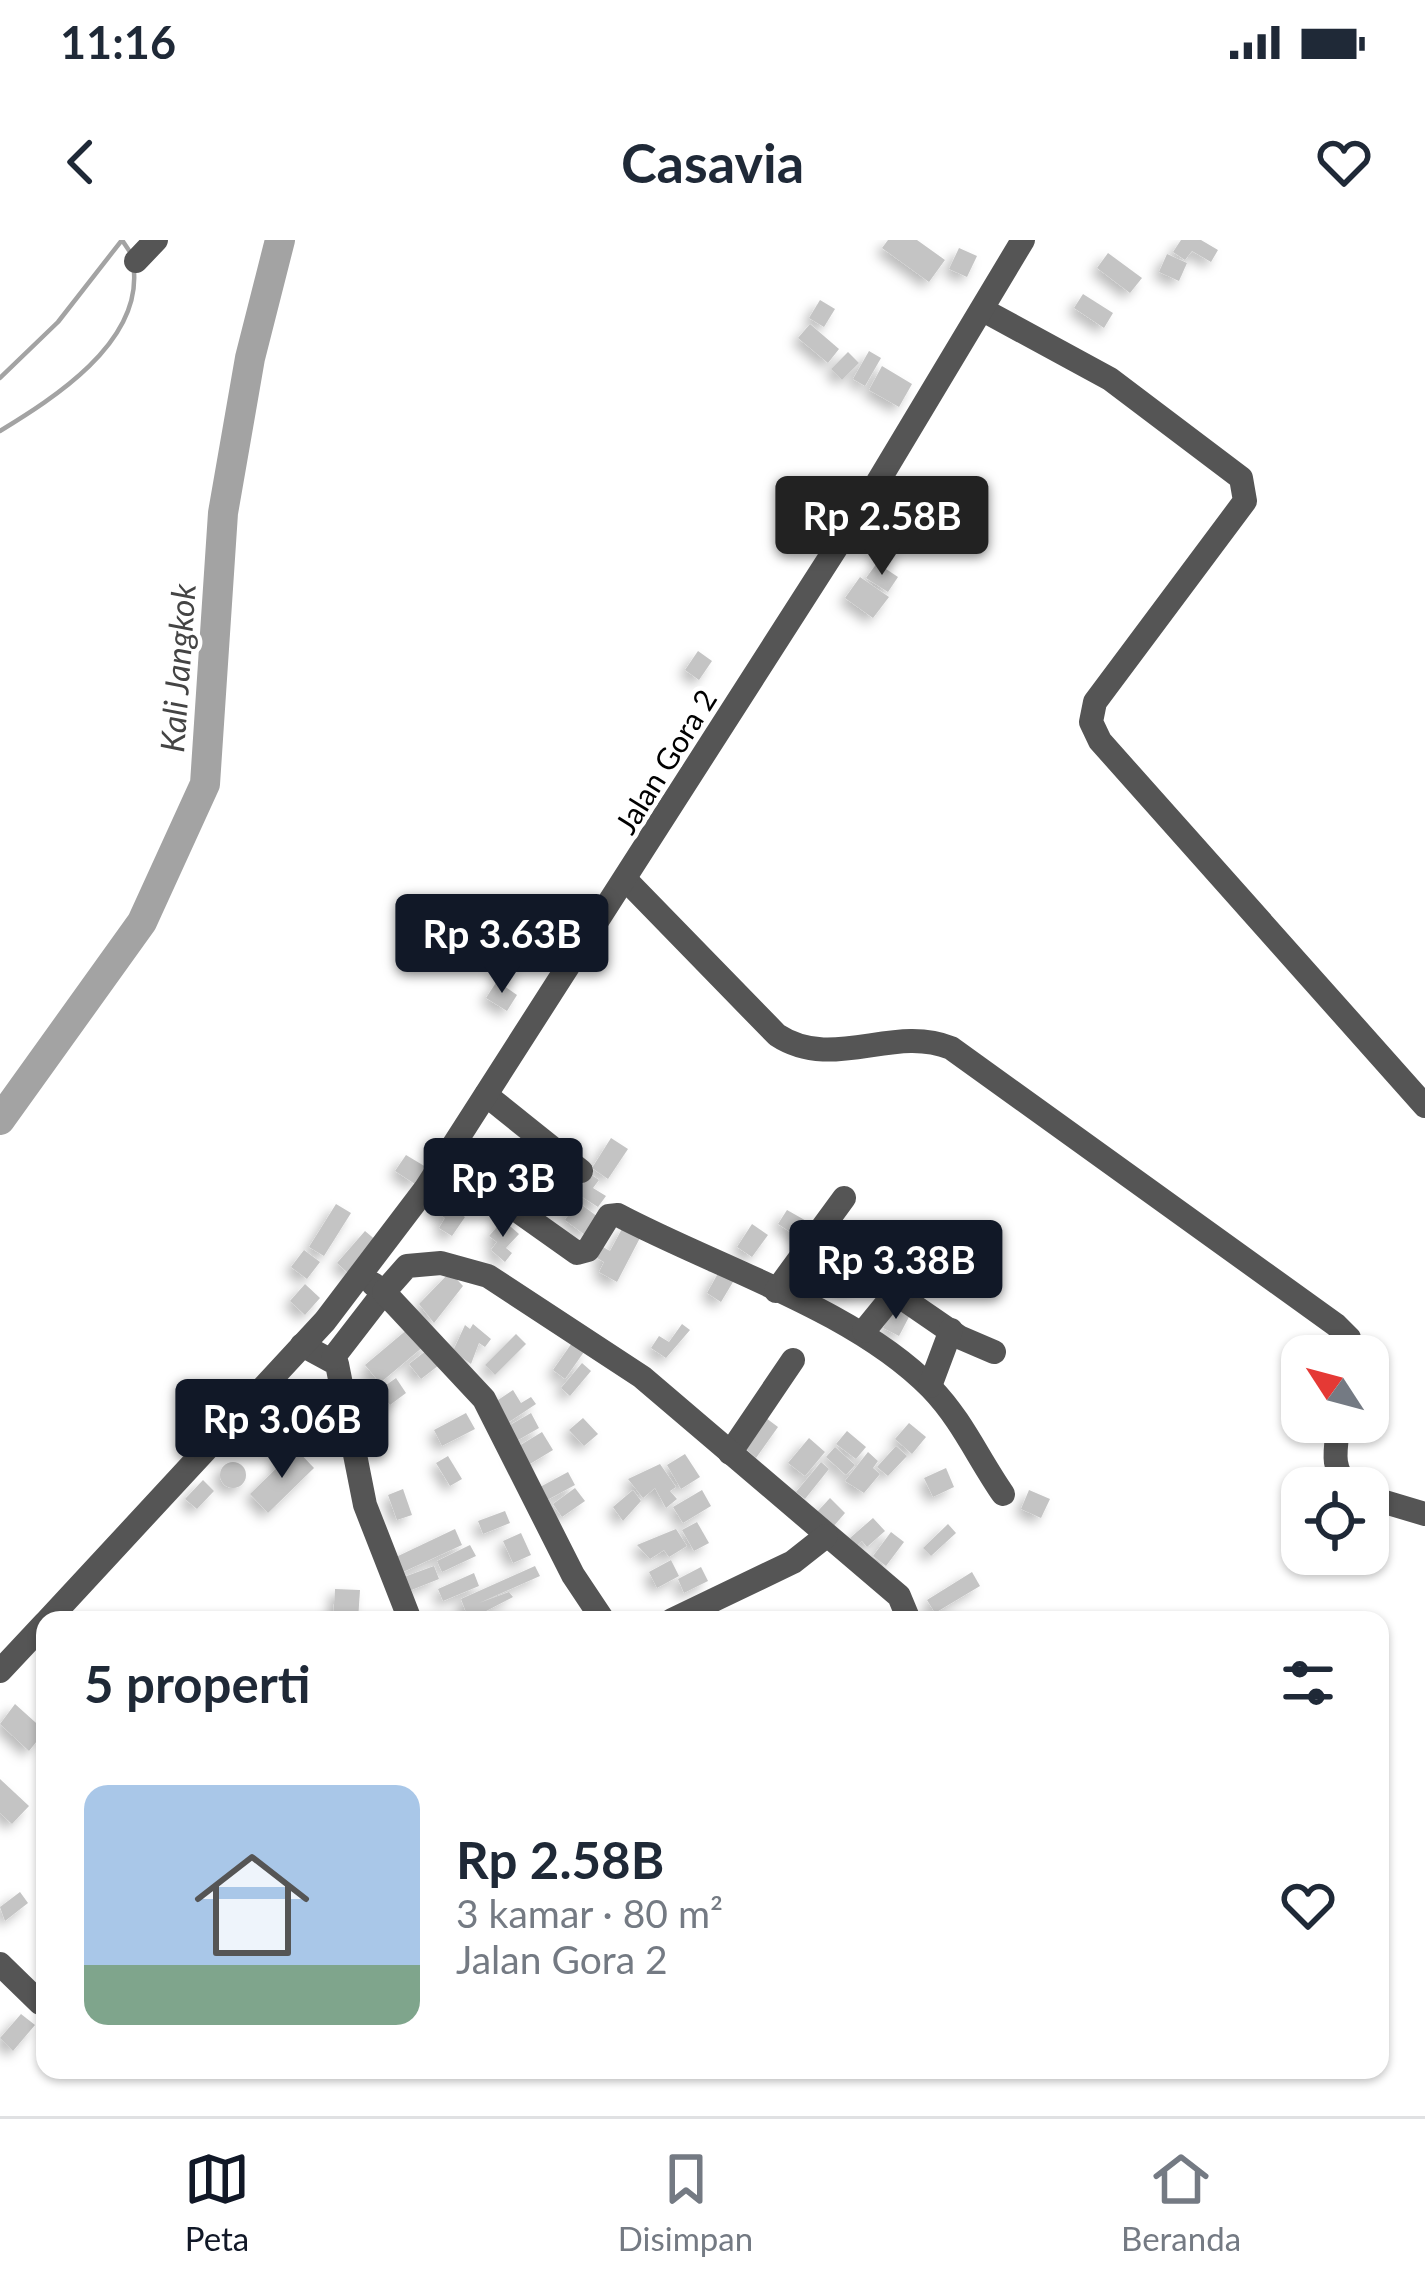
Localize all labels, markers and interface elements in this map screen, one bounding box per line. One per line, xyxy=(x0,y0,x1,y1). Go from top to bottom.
text: 11:16 xyxy=(60,15,176,69)
icon: back xyxy=(48,129,114,195)
icon: heart xyxy=(1311,129,1377,195)
text: Casavia xyxy=(621,130,804,195)
pin: Rp 2.58B xyxy=(758,476,1006,578)
text: Rp 2.58B xyxy=(802,492,962,538)
water label: Kali Jangkok xyxy=(151,582,203,754)
street label: Jalan Gora 2 xyxy=(607,682,723,840)
pin: Rp 3.63B xyxy=(378,894,626,996)
text: Rp 3.63B xyxy=(422,910,582,956)
pin: Rp 3B xyxy=(419,1138,587,1240)
text: Rp 3B xyxy=(451,1154,555,1200)
pin: Rp 3.38B xyxy=(772,1220,1020,1322)
text: Rp 3.38B xyxy=(816,1236,976,1282)
north arrow xyxy=(1281,1335,1389,1443)
map controls xyxy=(1281,1335,1389,1575)
pin: Rp 3.06B xyxy=(158,1379,406,1481)
text: Rp 3.06B xyxy=(202,1395,362,1441)
button: locate xyxy=(1281,1467,1389,1575)
icon: filters xyxy=(1275,1650,1341,1716)
text: 5 properti xyxy=(84,1653,311,1714)
text: Rp 2.58B xyxy=(456,1829,664,1890)
icon: home xyxy=(180,1833,324,1977)
icon: heart xyxy=(1275,1872,1341,1938)
text: 3 kamar · 80 m² xyxy=(456,1890,723,1936)
text: Jalan Gora 2 xyxy=(456,1936,668,1982)
tab: Peta xyxy=(184,2146,250,2258)
tab: Disimpan xyxy=(618,2146,753,2258)
tab: Beranda xyxy=(1121,2146,1241,2258)

